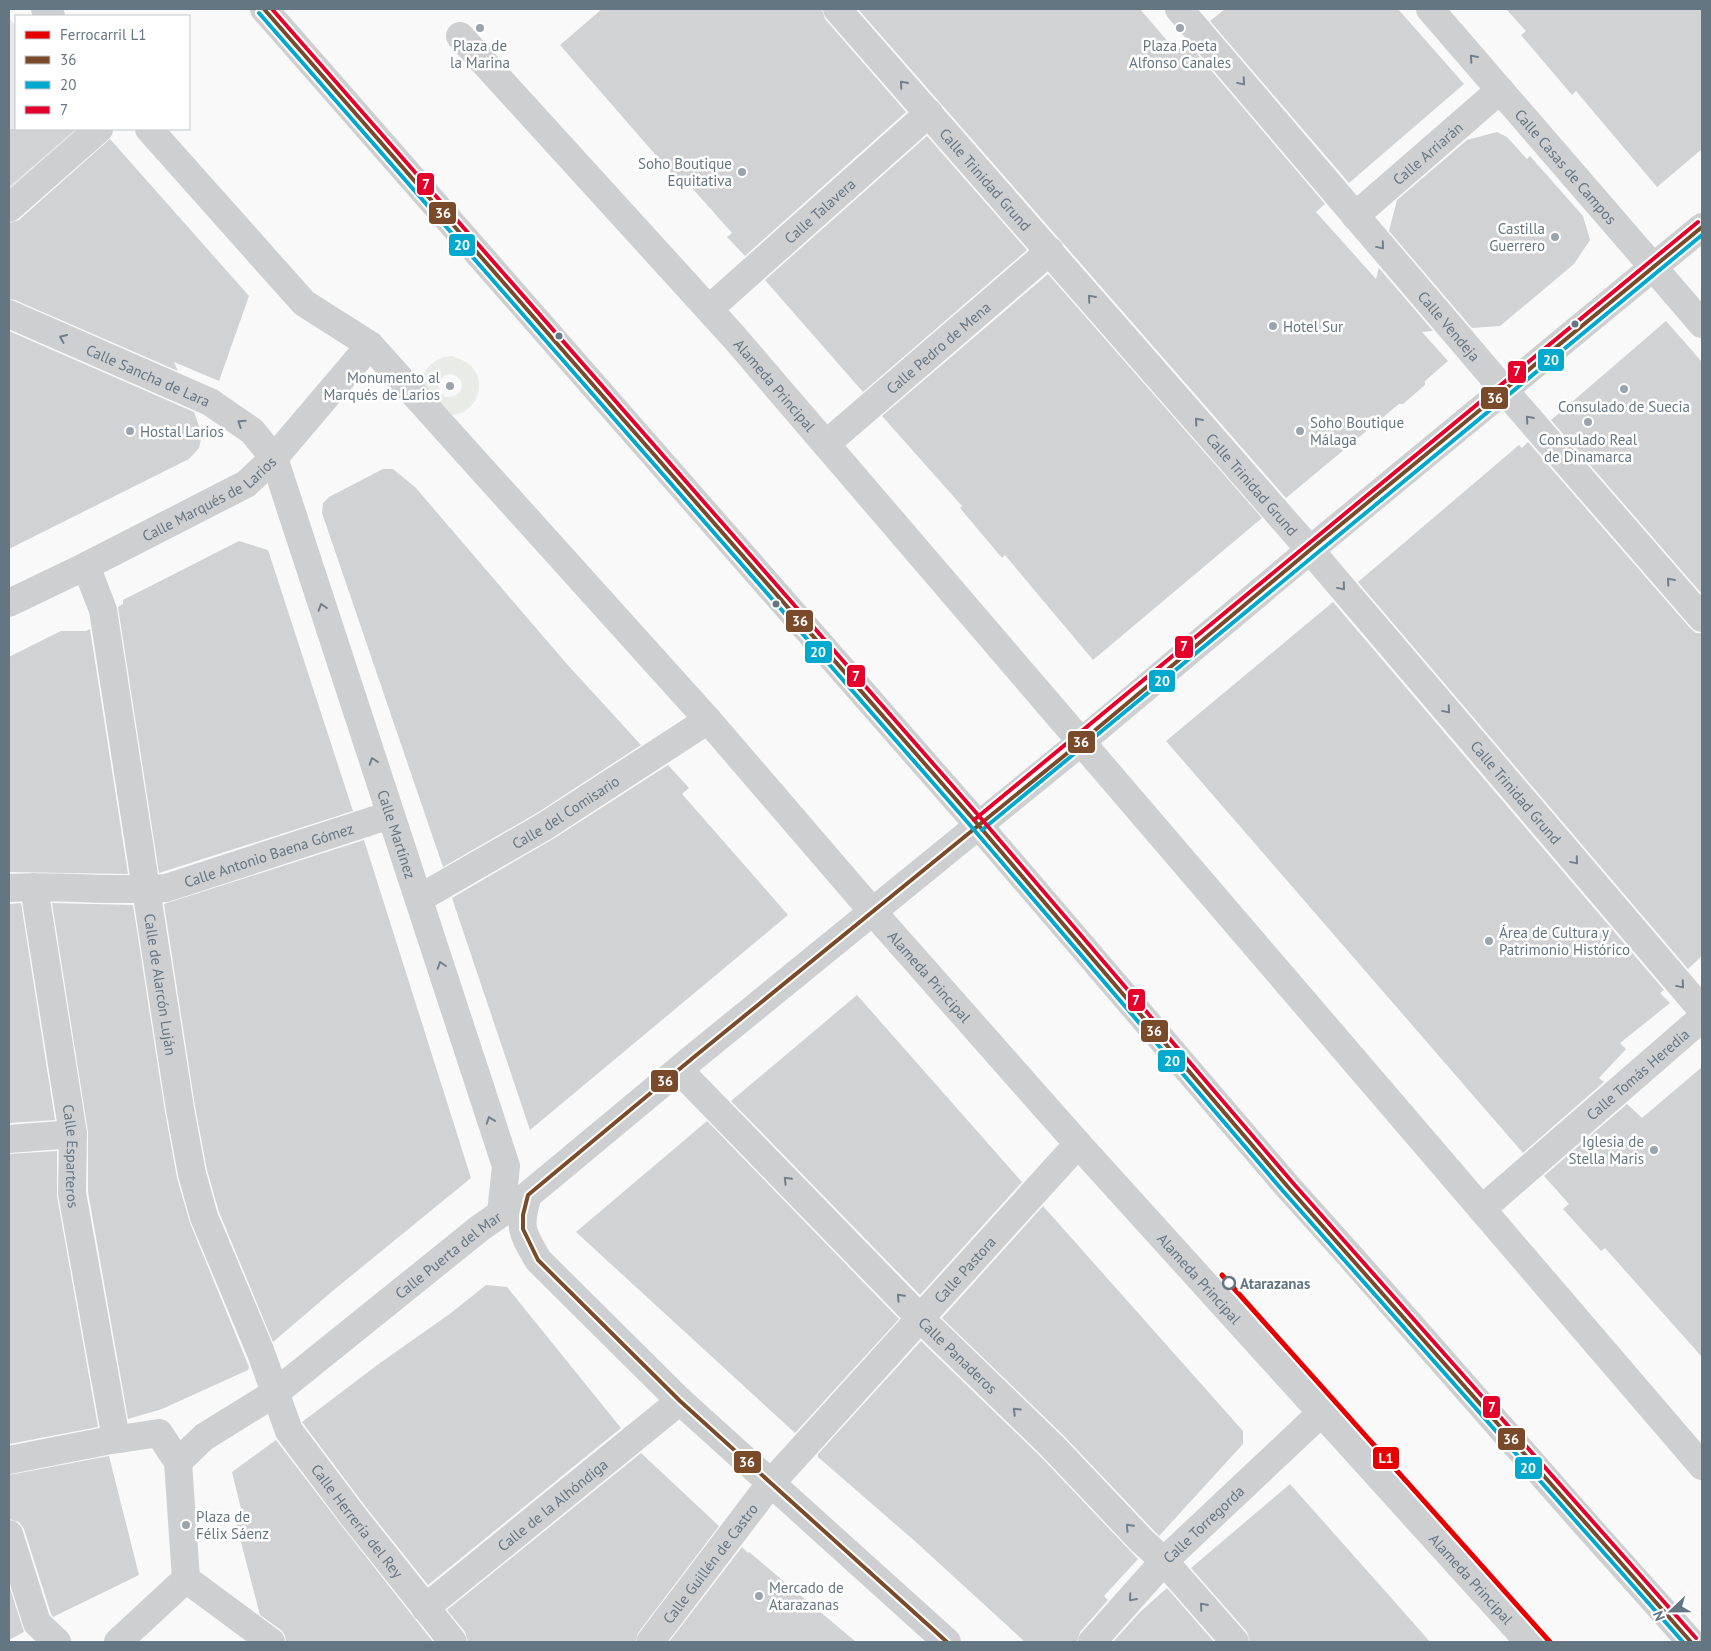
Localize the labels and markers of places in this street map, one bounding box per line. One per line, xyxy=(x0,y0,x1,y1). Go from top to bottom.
marker: Plaza de la Marina xyxy=(474,22,486,34)
marker: Plaza Poeta Alfonso Canales xyxy=(1174,22,1186,34)
place label: Plaza de la Marina xyxy=(450,36,510,72)
place label: Plaza Poeta Alfonso Canales xyxy=(1129,36,1231,72)
place label: Soho Boutique Equitativa xyxy=(638,154,732,190)
marker: Soho Boutique Equitativa xyxy=(736,166,748,178)
place label: Castilla Guerrero xyxy=(1489,219,1545,255)
marker: Castilla Guerrero xyxy=(1549,231,1561,243)
place label: Hotel Sur xyxy=(1283,317,1343,336)
unlabelled marker xyxy=(1570,319,1580,329)
marker: Hotel Sur xyxy=(1267,320,1279,332)
unlabelled marker xyxy=(554,331,564,341)
place label: Monumento al Marqués de Larios xyxy=(323,368,441,404)
marker: Monumento al Marqués de Larios xyxy=(444,380,456,392)
marker: Consulado de Suecia xyxy=(1618,383,1630,395)
place label: Consulado de Suecia xyxy=(1558,397,1690,416)
place label: Soho Boutique Málaga xyxy=(1310,413,1404,449)
marker: Consulado Real de Dinamarca xyxy=(1582,416,1594,428)
place label: Hostal Larios xyxy=(140,422,224,441)
marker: Hostal Larios xyxy=(124,425,136,437)
marker: Soho Boutique Málaga xyxy=(1294,425,1306,437)
place label: Consulado Real de Dinamarca xyxy=(1539,430,1638,466)
unlabelled marker xyxy=(771,599,781,609)
place label: Área de Cultura y Patrimonio Histórico xyxy=(1499,923,1630,959)
marker: Área de Cultura y Patrimonio Histórico xyxy=(1483,935,1495,947)
place label: Iglesia de Stella Maris xyxy=(1569,1132,1644,1168)
marker: Iglesia de Stella Maris xyxy=(1648,1144,1660,1156)
place label: Atarazanas xyxy=(1240,1274,1310,1293)
marker: Atarazanas xyxy=(1222,1276,1236,1290)
place label: Plaza de Félix Sáenz xyxy=(196,1507,269,1543)
marker: Plaza de Félix Sáenz xyxy=(180,1519,192,1531)
place label: Mercado de Atarazanas xyxy=(769,1578,844,1614)
marker: Mercado de Atarazanas xyxy=(753,1590,765,1602)

